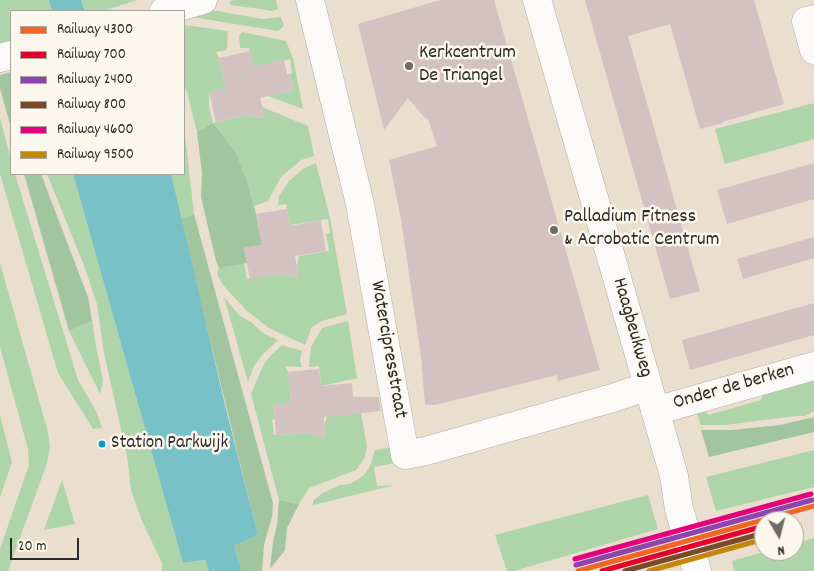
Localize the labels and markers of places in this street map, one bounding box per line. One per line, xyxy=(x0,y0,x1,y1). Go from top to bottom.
place label: Kerkcentrum De Triangel xyxy=(419,42,516,89)
marker: Kerkcentrum De Triangel xyxy=(403,60,415,72)
place label: Palladium Fitness & Acrobatic Centrum xyxy=(564,206,719,253)
marker: Palladium Fitness & Acrobatic Centrum xyxy=(548,224,560,236)
place label: Station Parkwijk xyxy=(111,433,228,455)
marker: Station Parkwijk xyxy=(97,439,107,449)

